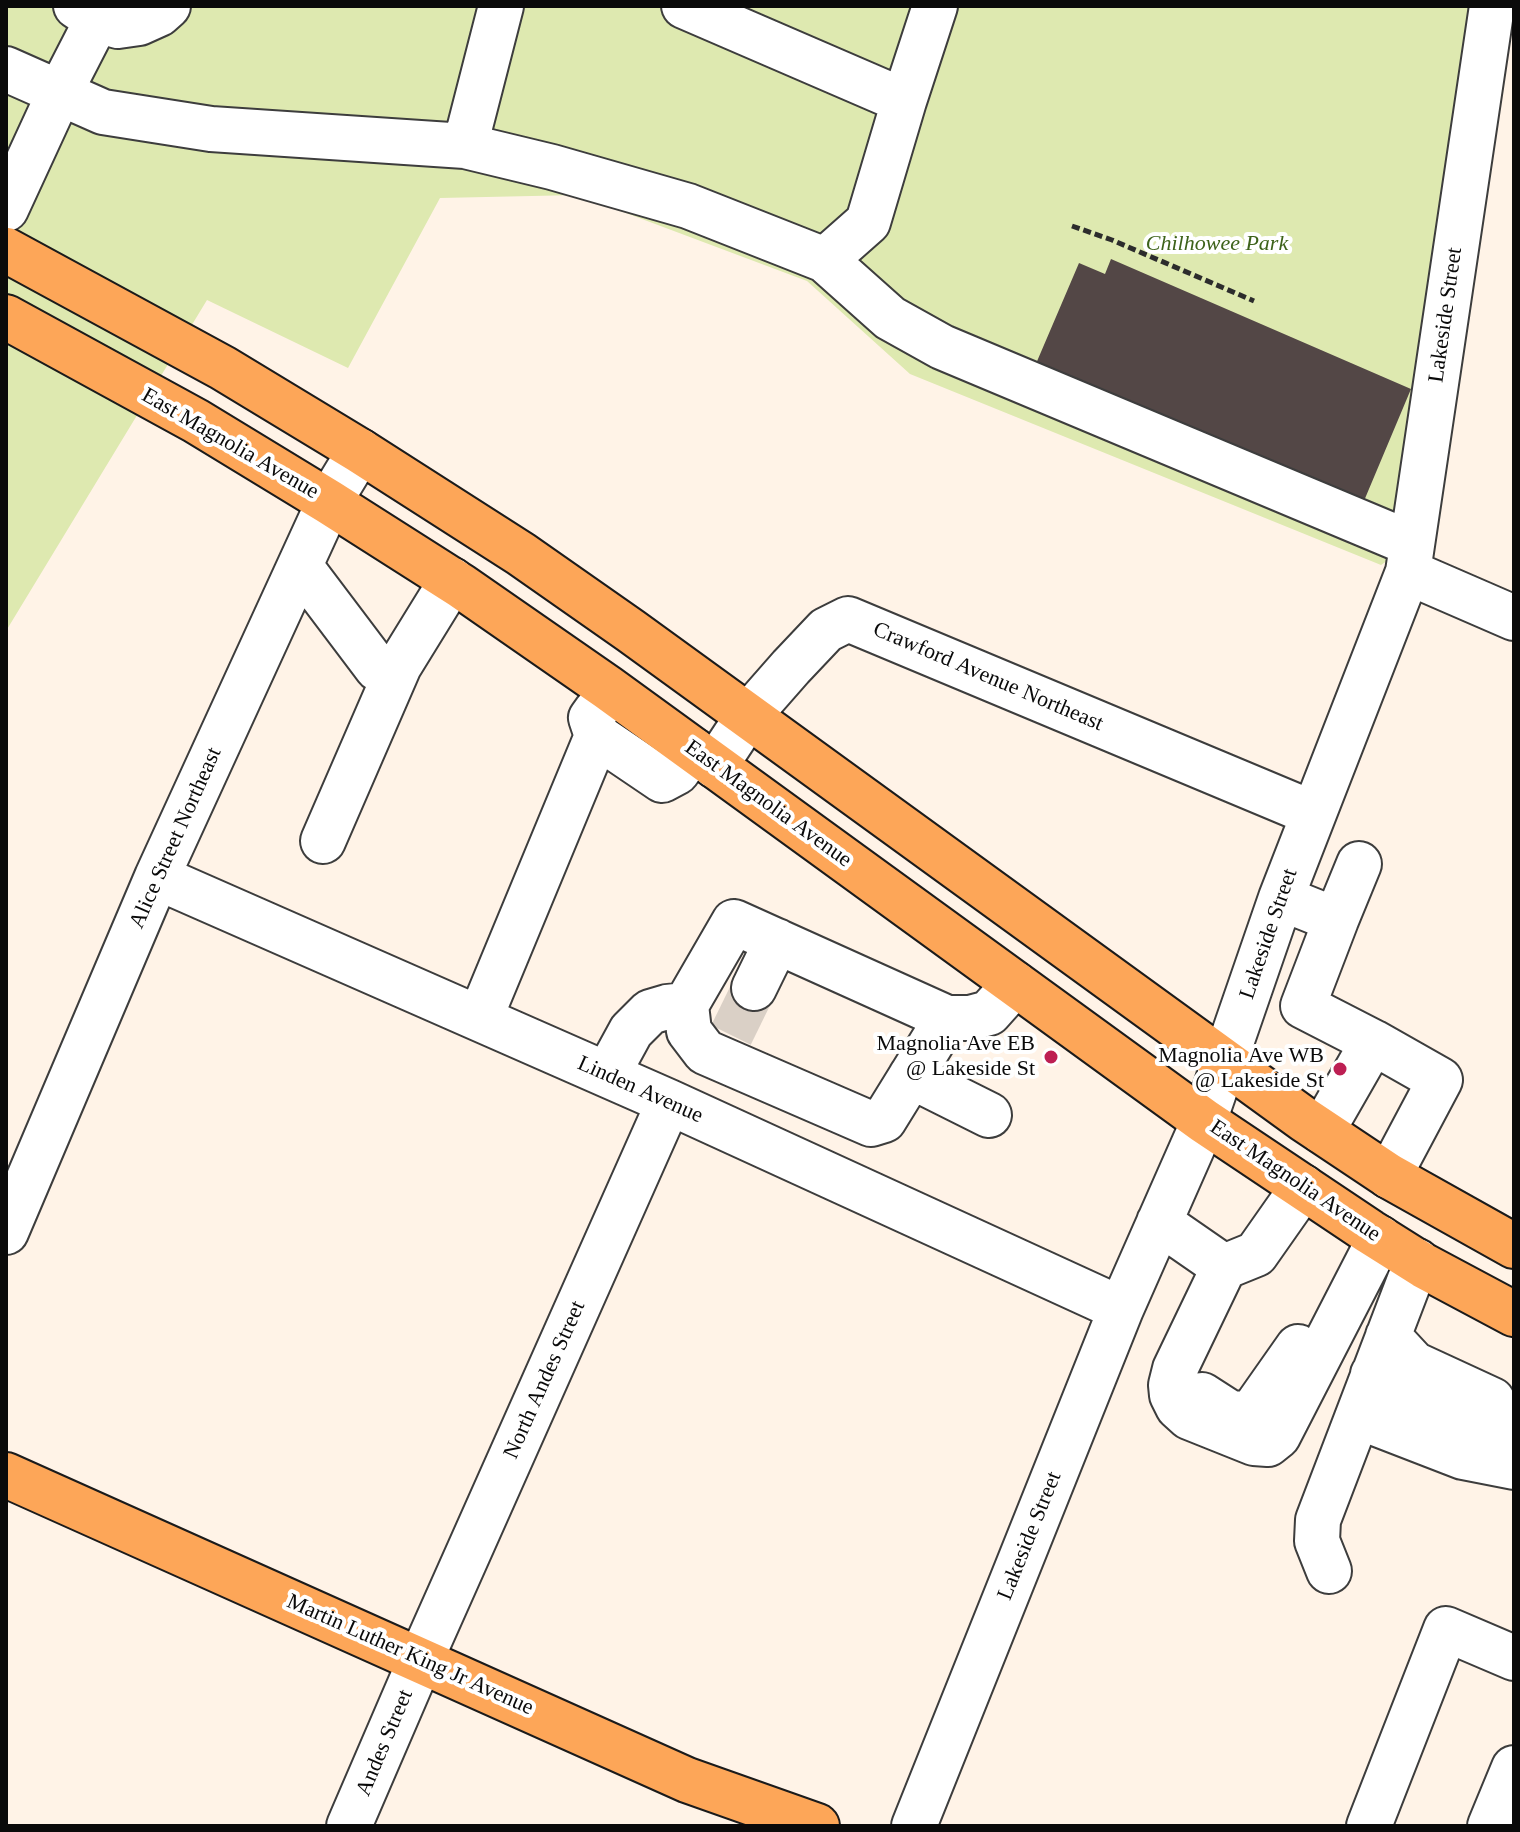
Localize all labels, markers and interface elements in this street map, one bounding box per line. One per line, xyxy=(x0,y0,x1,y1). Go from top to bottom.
park label: Chilhowee Park xyxy=(1146,231,1288,257)
street label: Lakeside Street xyxy=(1423,246,1469,384)
street label: East Magnolia Avenue xyxy=(137,383,323,505)
street label: Crawford Avenue Northeast xyxy=(869,616,1107,738)
street label: East Magnolia Avenue xyxy=(679,735,857,873)
street label: Alice Street Northeast xyxy=(124,743,228,933)
street label: Lakeside Street xyxy=(1234,865,1304,1003)
place label: Magnolia Ave EB @ Lakeside St xyxy=(877,1031,1035,1082)
place label: Magnolia Ave WB @ Lakeside St xyxy=(1158,1043,1324,1094)
marker: Magnolia Ave EB @ Lakeside St xyxy=(1042,1048,1060,1066)
street label: Linden Avenue xyxy=(573,1051,707,1129)
marker: Magnolia Ave WB @ Lakeside St xyxy=(1331,1060,1349,1078)
street label: East Magnolia Avenue xyxy=(1205,1114,1385,1248)
street label: North Andes Street xyxy=(498,1297,592,1463)
street label: Lakeside Street xyxy=(992,1468,1068,1604)
street label: Martin Luther King Jr Avenue xyxy=(283,1589,537,1721)
street label: Andes Street xyxy=(351,1686,419,1800)

